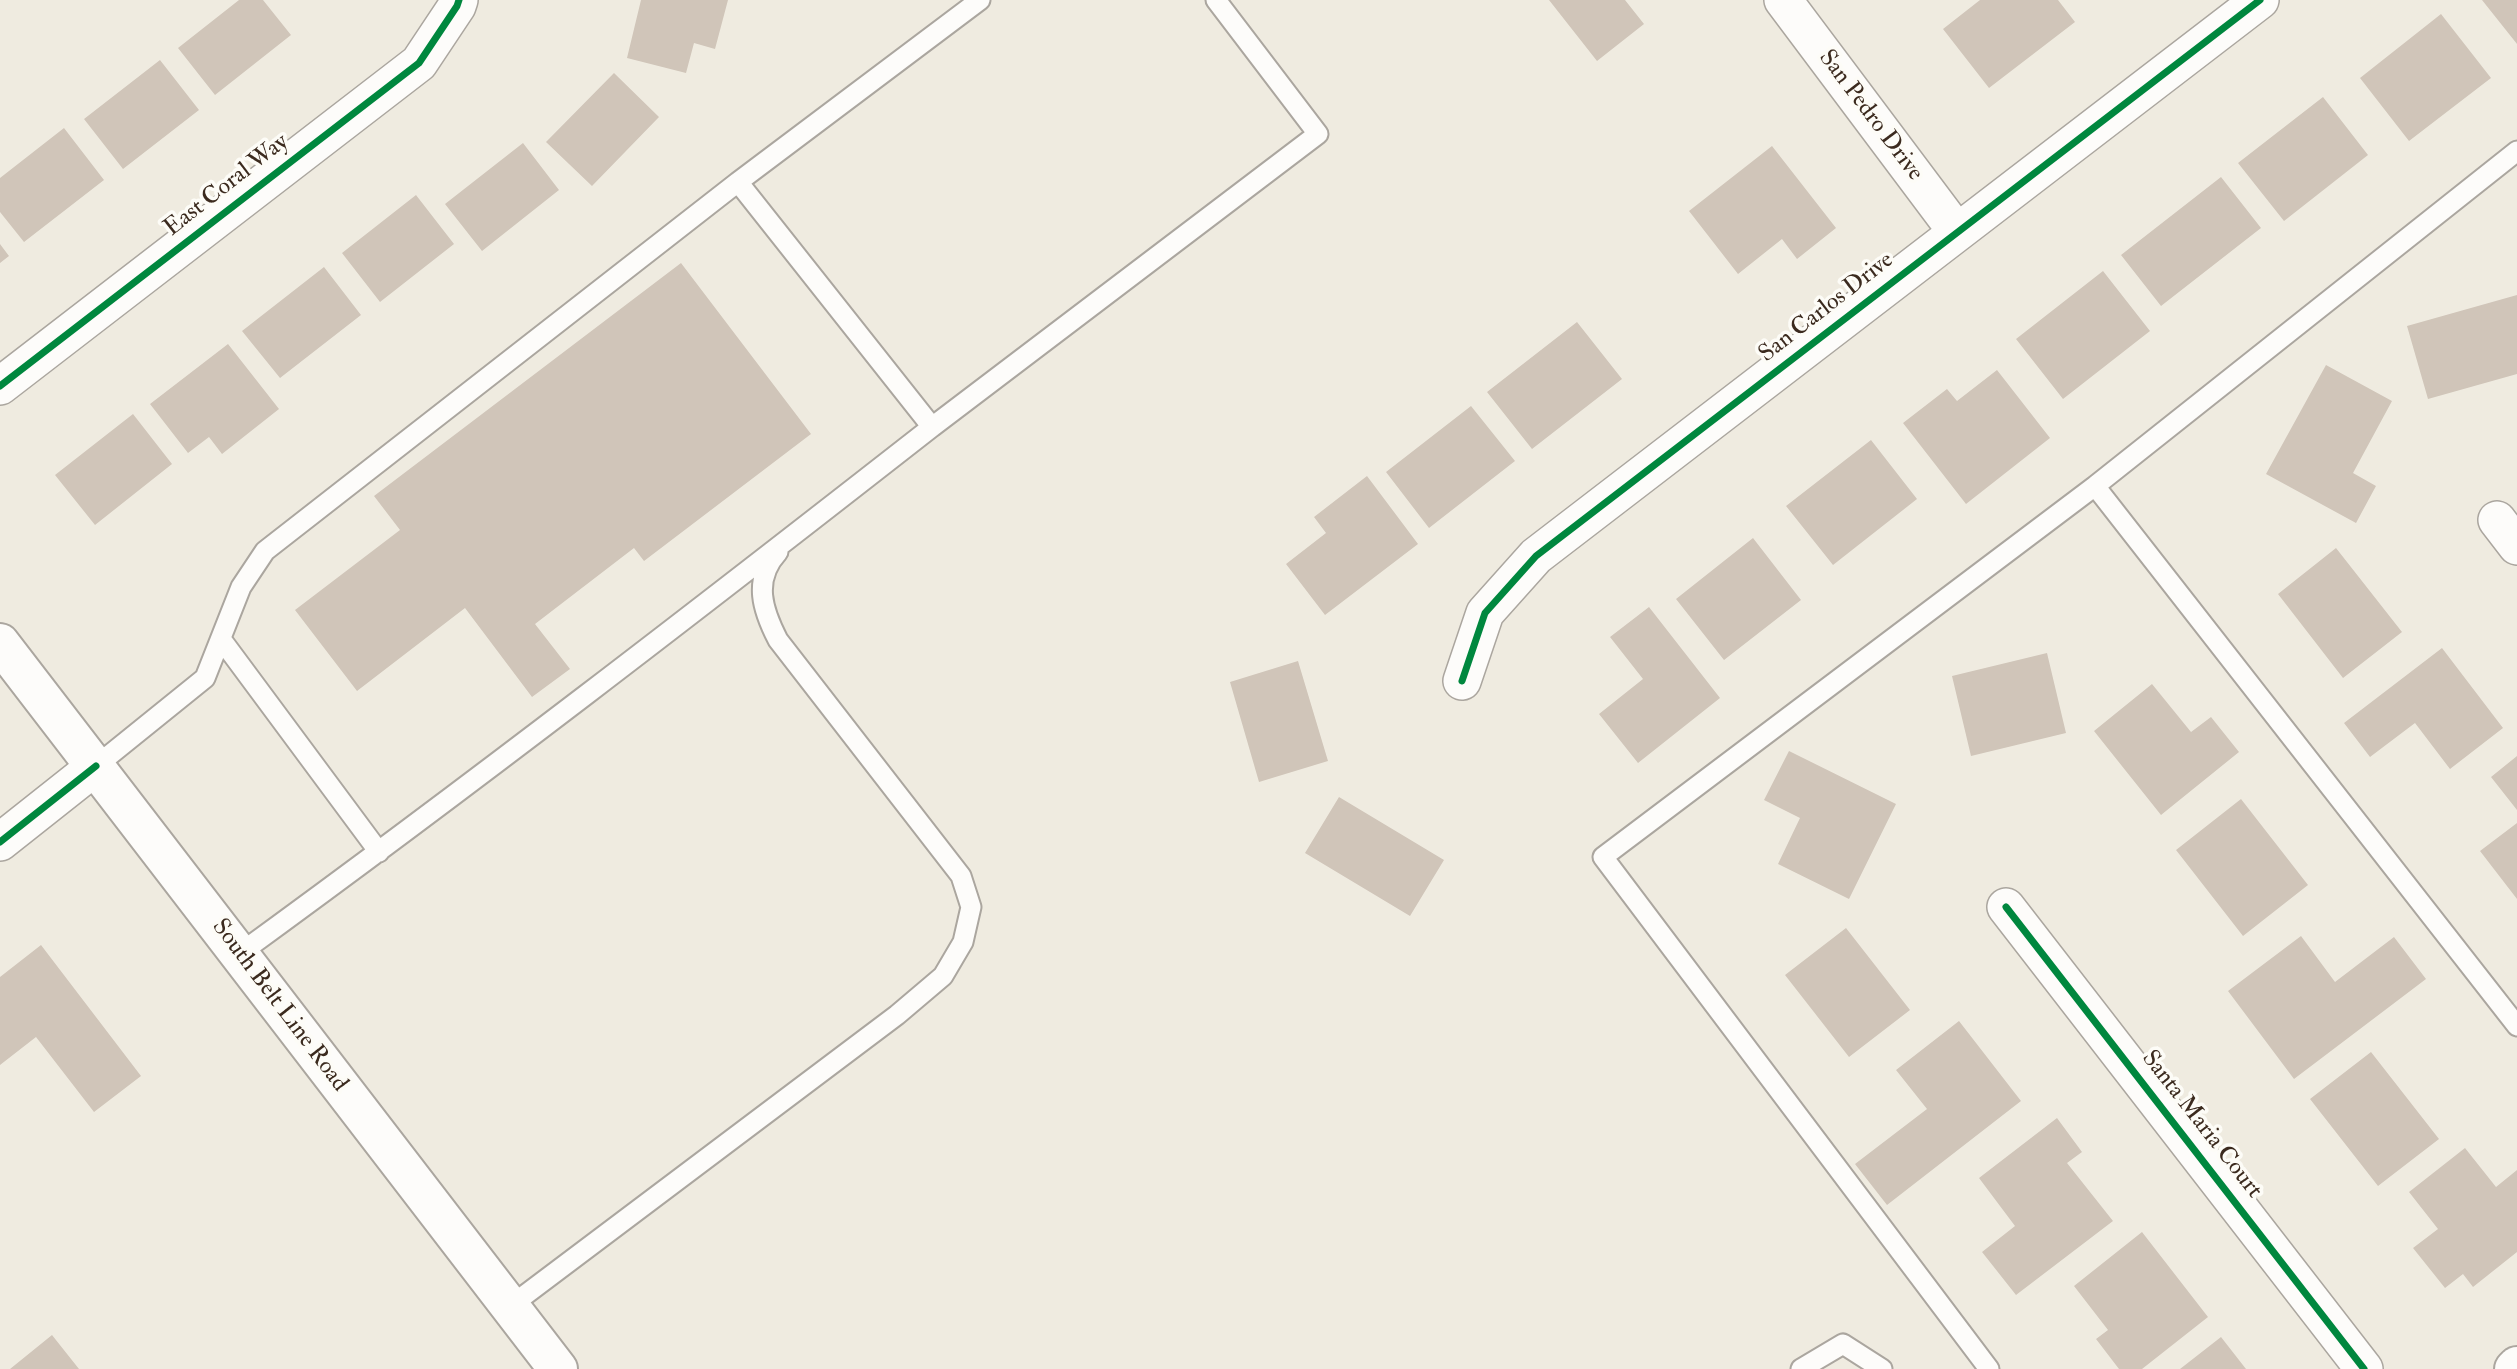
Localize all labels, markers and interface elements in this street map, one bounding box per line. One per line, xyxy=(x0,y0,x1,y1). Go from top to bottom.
street label: San Pedro Drive xyxy=(1811,45,1929,187)
street label: East Coral Way xyxy=(159,129,295,243)
street label: San Carlos Drive xyxy=(1754,247,1900,369)
street label: South Belt Line Road xyxy=(205,914,353,1098)
street label: Santa Maria Court xyxy=(2134,1045,2268,1205)

